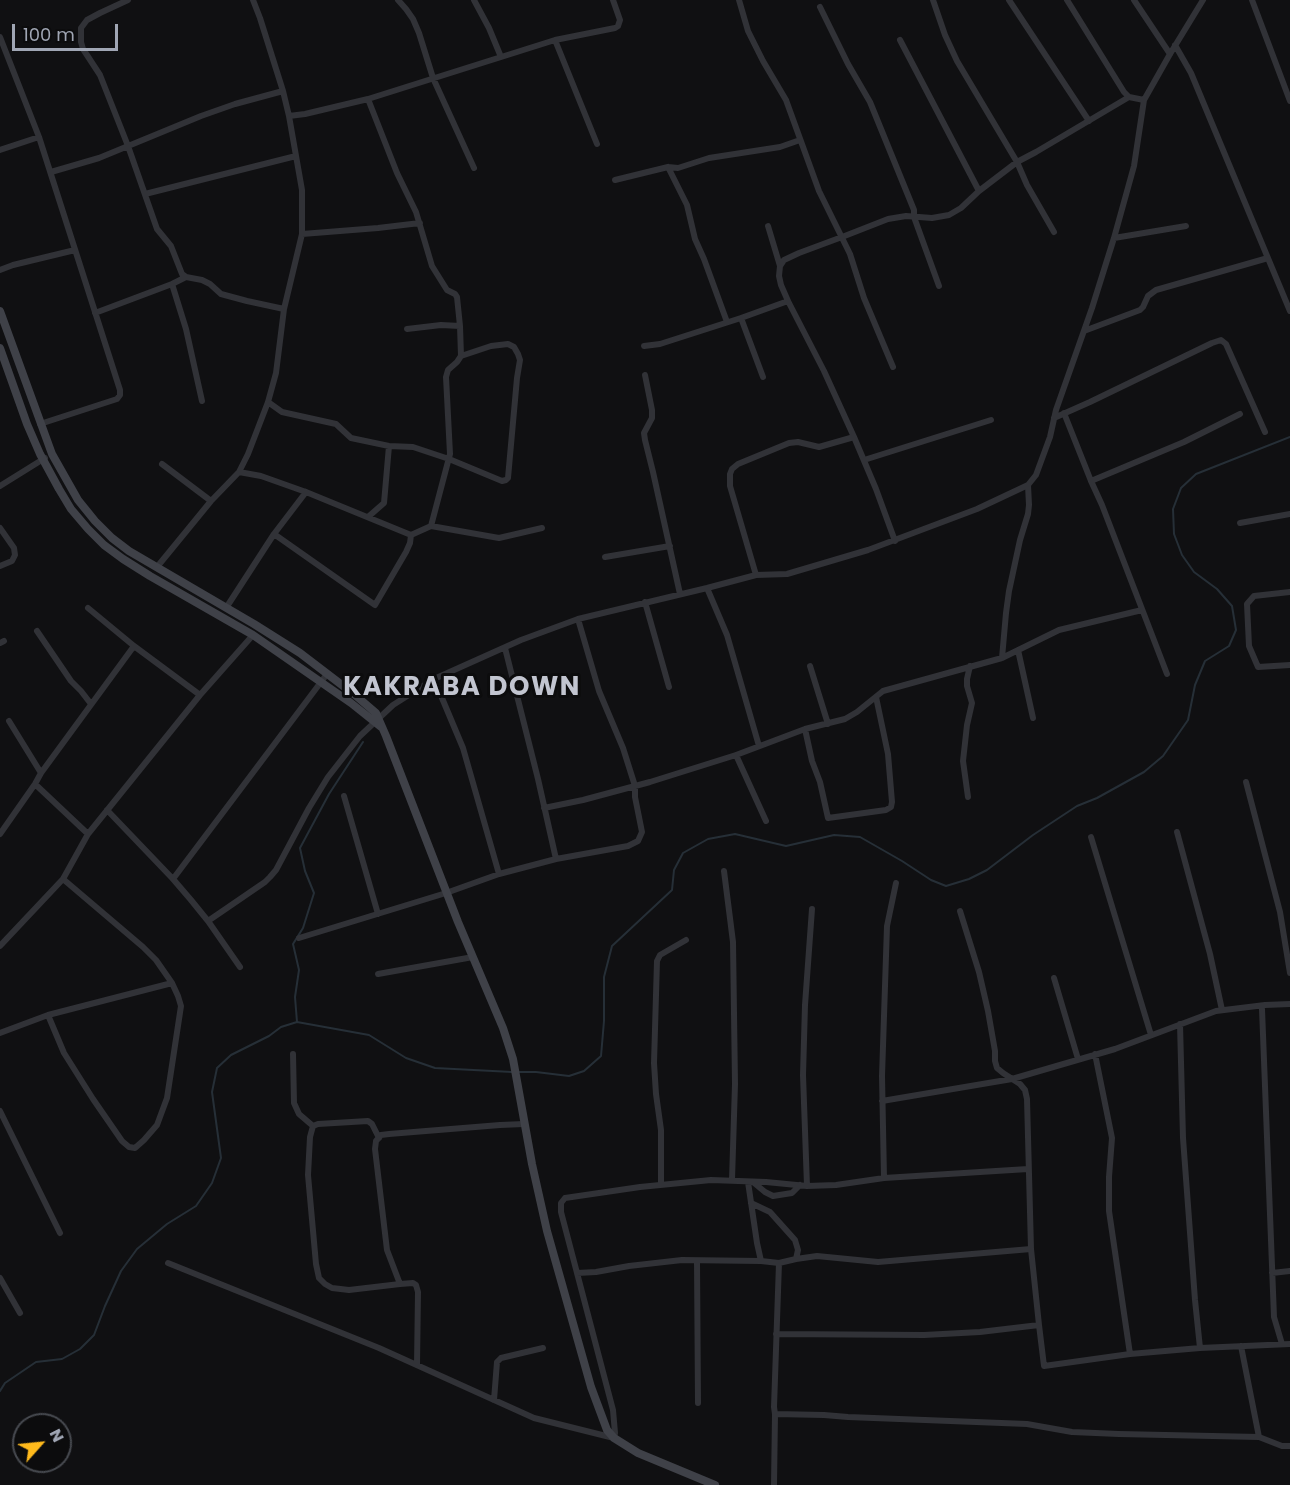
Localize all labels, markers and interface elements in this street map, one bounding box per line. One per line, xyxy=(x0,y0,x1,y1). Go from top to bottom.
scale bar xyxy=(15,12,122,50)
text: 100 m xyxy=(23,22,75,47)
district label: KAKRABA DOWN xyxy=(343,672,581,704)
north arrow xyxy=(12,1413,72,1473)
text: N xyxy=(44,1425,70,1446)

